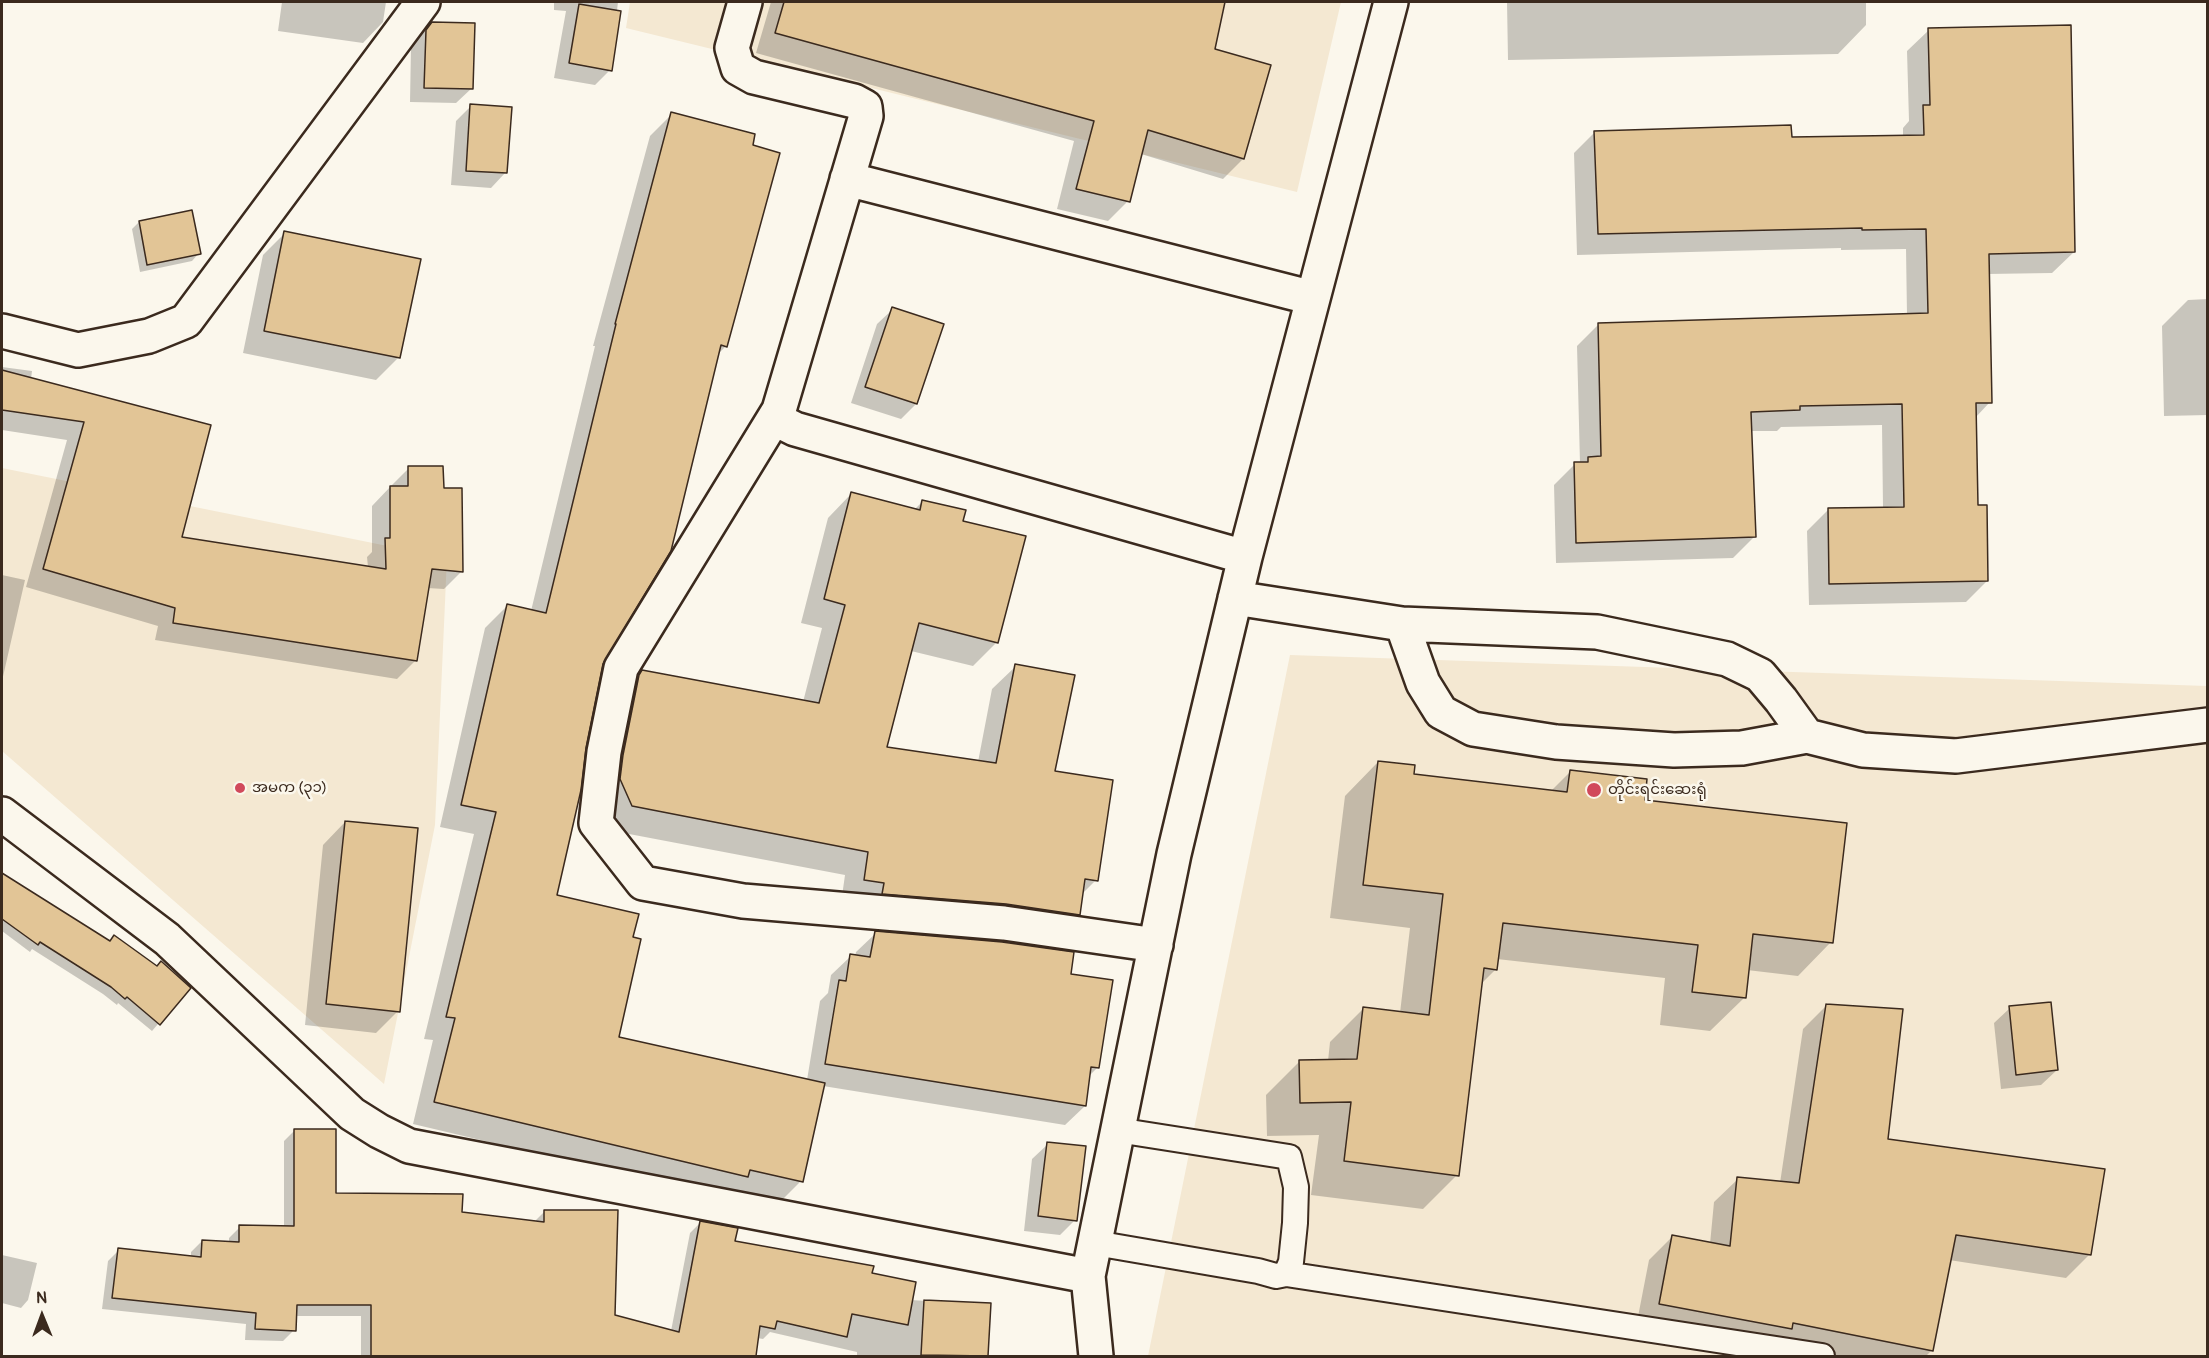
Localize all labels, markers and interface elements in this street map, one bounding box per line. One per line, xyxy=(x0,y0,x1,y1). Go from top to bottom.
place label: အမက (၃၁) xyxy=(252,779,327,797)
marker: အမက (၃၁) xyxy=(233,781,247,795)
marker: တိုင်းရင်းဆေးရုံ xyxy=(1585,781,1603,799)
place label: တိုင်းရင်းဆေးရုံ xyxy=(1608,781,1707,799)
north arrow xyxy=(12,1286,72,1346)
text: N xyxy=(36,1288,47,1308)

